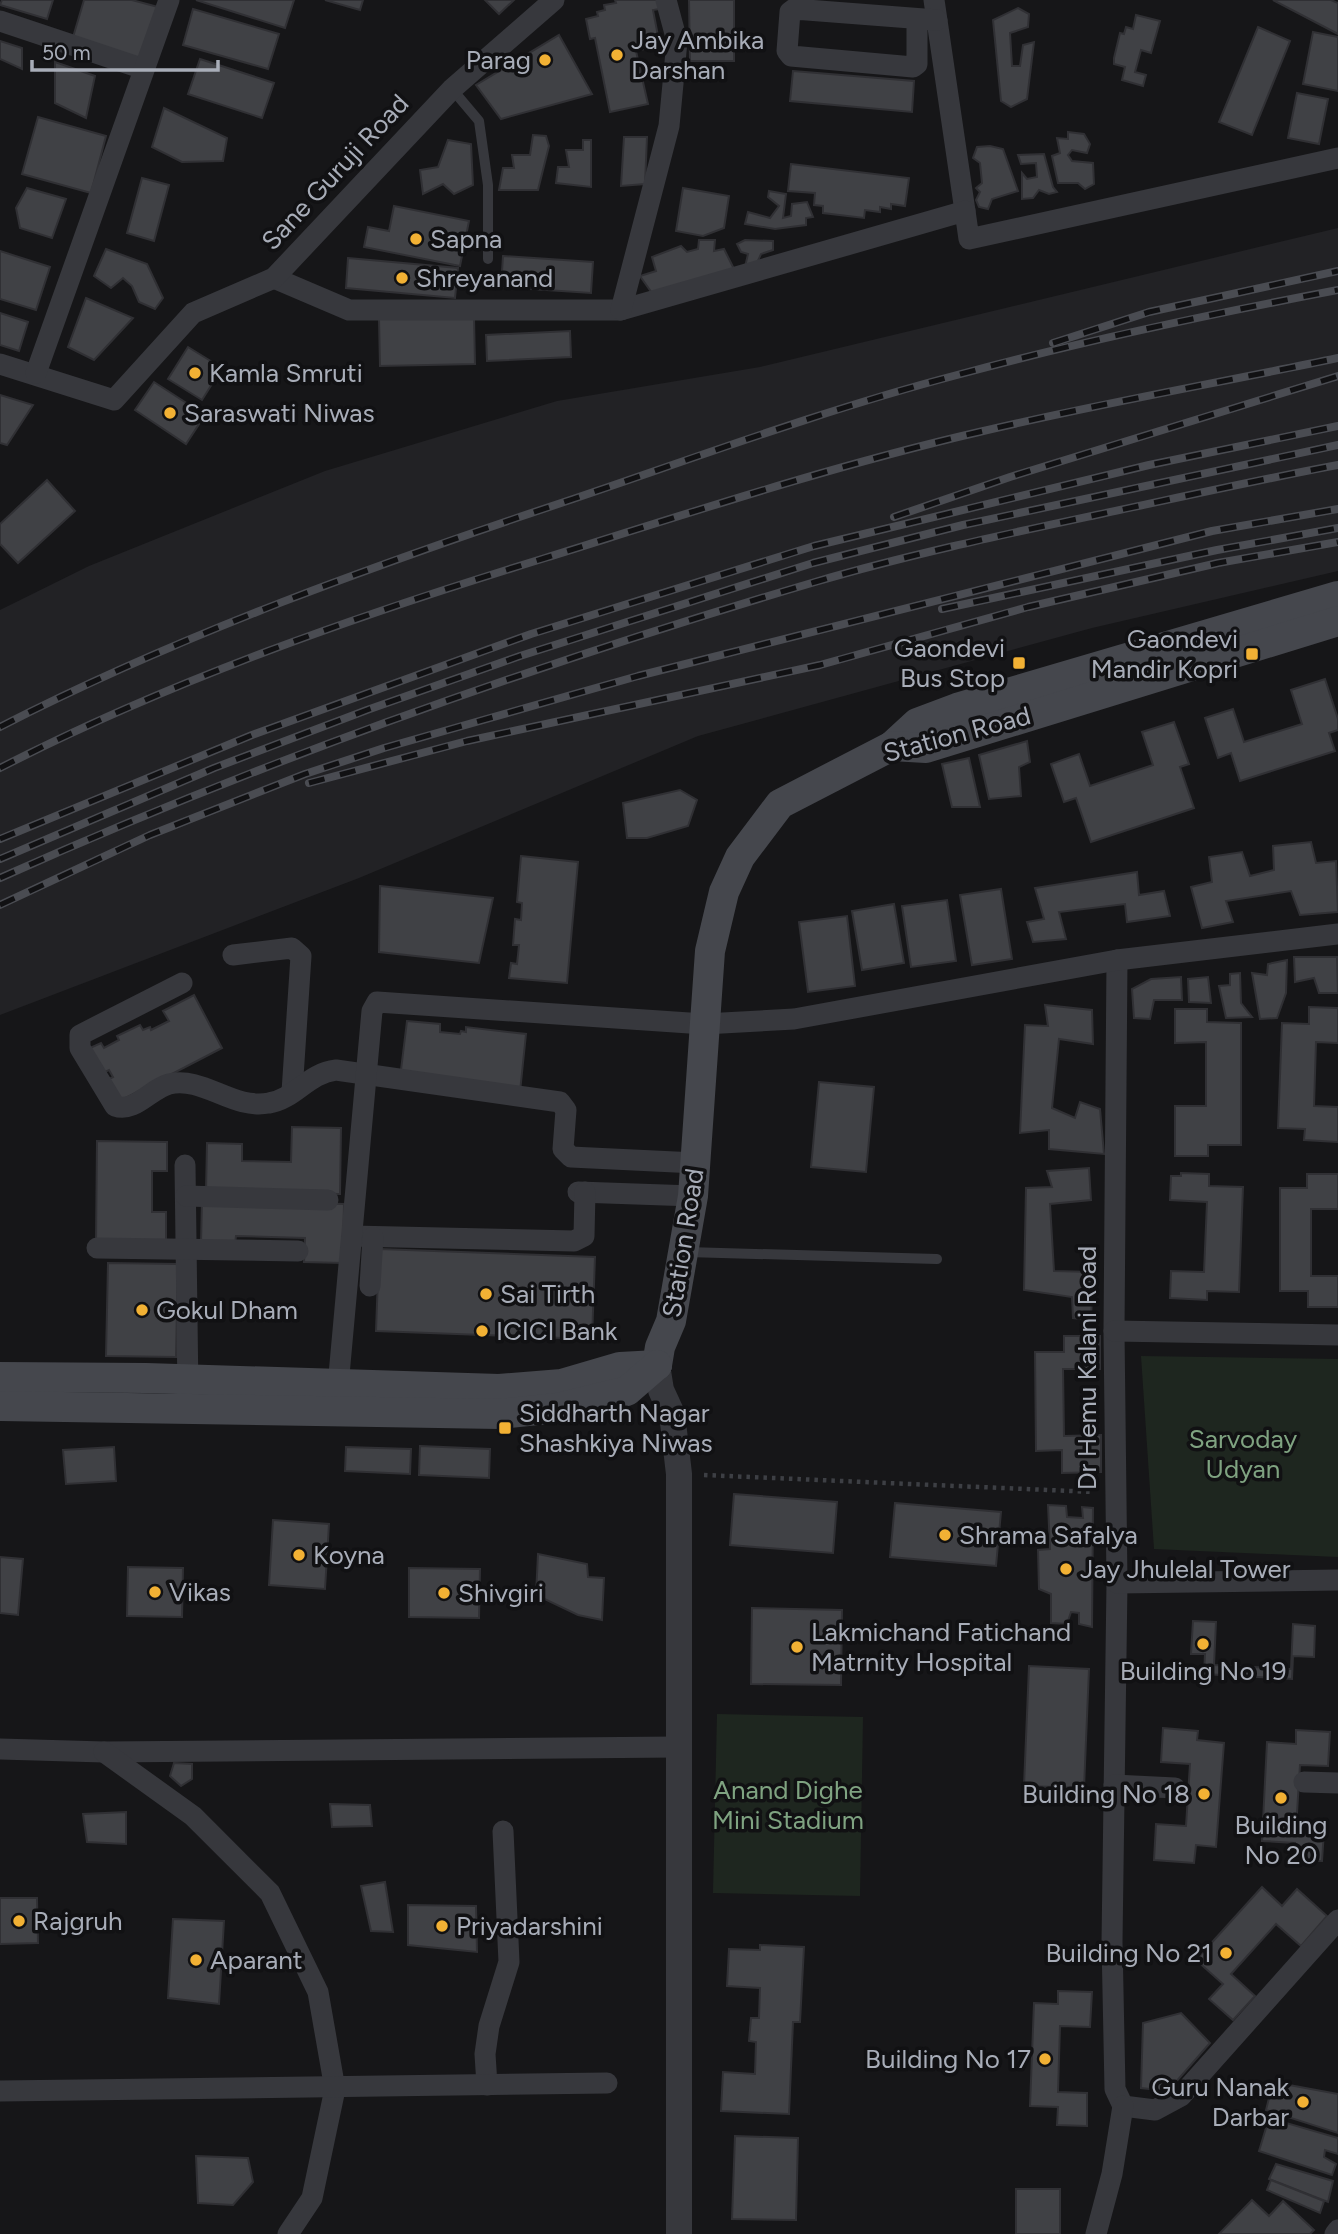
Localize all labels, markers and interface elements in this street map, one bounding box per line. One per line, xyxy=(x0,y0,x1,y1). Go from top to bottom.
place label: Jay Ambika Darshan xyxy=(631,24,764,86)
scale bar xyxy=(32,28,217,72)
text: 50 m xyxy=(42,40,91,65)
place label: Parag xyxy=(466,44,531,76)
marker: Jay Ambika Darshan xyxy=(609,47,625,63)
marker: Parag xyxy=(537,52,553,68)
street label: Sane Guruji Road xyxy=(255,88,415,256)
place label: Sapna xyxy=(430,223,502,255)
marker: Sapna xyxy=(408,231,424,247)
place label: Shreyanand xyxy=(416,262,553,294)
marker: Shreyanand xyxy=(394,270,410,286)
place label: Kamla Smruti xyxy=(209,357,363,389)
marker: Kamla Smruti xyxy=(187,365,203,381)
place label: Saraswati Niwas xyxy=(184,397,375,429)
marker: Saraswati Niwas xyxy=(162,405,178,421)
place label: Gaondevi Mandir Kopri xyxy=(1091,623,1238,685)
place label: Gaondevi Bus Stop xyxy=(894,632,1005,694)
marker: Gaondevi Mandir Kopri xyxy=(1244,646,1260,662)
marker: Gaondevi Bus Stop xyxy=(1011,655,1027,671)
street label: Station Road xyxy=(880,699,1034,769)
street label: Station Road xyxy=(655,1166,711,1320)
street label: Dr Hemu Kalani Road xyxy=(1071,1246,1103,1490)
place label: Sai Tirth xyxy=(500,1278,595,1310)
marker: Sai Tirth xyxy=(478,1286,494,1302)
place label: Gokul Dham xyxy=(156,1294,298,1326)
marker: Gokul Dham xyxy=(134,1302,150,1318)
place label: ICICI Bank xyxy=(496,1315,618,1347)
marker: ICICI Bank xyxy=(474,1323,490,1339)
place label: Siddharth Nagar Shashkiya Niwas xyxy=(519,1397,713,1459)
marker: Siddharth Nagar Shashkiya Niwas xyxy=(497,1420,513,1436)
park label: Sarvoday Udyan xyxy=(1189,1423,1297,1485)
place label: Shrama Safalya xyxy=(959,1519,1138,1551)
marker: Shrama Safalya xyxy=(937,1527,953,1543)
place label: Koyna xyxy=(313,1539,385,1571)
marker: Koyna xyxy=(291,1547,307,1563)
place label: Jay Jhulelal Tower xyxy=(1080,1553,1291,1585)
marker: Jay Jhulelal Tower xyxy=(1058,1561,1074,1577)
place label: Vikas xyxy=(169,1576,231,1608)
place label: Shivgiri xyxy=(458,1577,544,1609)
marker: Vikas xyxy=(147,1584,163,1600)
marker: Shivgiri xyxy=(436,1585,452,1601)
place label: Lakmichand Fatichand Matrnity Hospital xyxy=(811,1616,1071,1678)
marker: Building No 19 xyxy=(1195,1636,1211,1652)
marker: Lakmichand Fatichand Matrnity Hospital xyxy=(789,1639,805,1655)
place label: Building No 19 xyxy=(1120,1655,1286,1687)
park label: Anand Dighe Mini Stadium xyxy=(712,1774,864,1836)
place label: Building No 18 xyxy=(1022,1778,1190,1810)
marker: Building No 18 xyxy=(1196,1786,1212,1802)
marker: Building No 20 xyxy=(1273,1790,1289,1806)
place label: Building No 20 xyxy=(1234,1809,1328,1871)
place label: Rajgruh xyxy=(33,1905,123,1937)
place label: Priyadarshini xyxy=(456,1910,603,1942)
marker: Rajgruh xyxy=(11,1913,27,1929)
marker: Priyadarshini xyxy=(434,1918,450,1934)
place label: Building No 21 xyxy=(1045,1937,1212,1969)
place label: Aparant xyxy=(210,1944,303,1976)
marker: Building No 21 xyxy=(1218,1945,1234,1961)
marker: Aparant xyxy=(188,1952,204,1968)
place label: Building No 17 xyxy=(865,2043,1031,2075)
marker: Building No 17 xyxy=(1037,2051,1053,2067)
place label: Guru Nanak Darbar xyxy=(1151,2071,1289,2133)
marker: Guru Nanak Darbar xyxy=(1295,2094,1311,2110)

